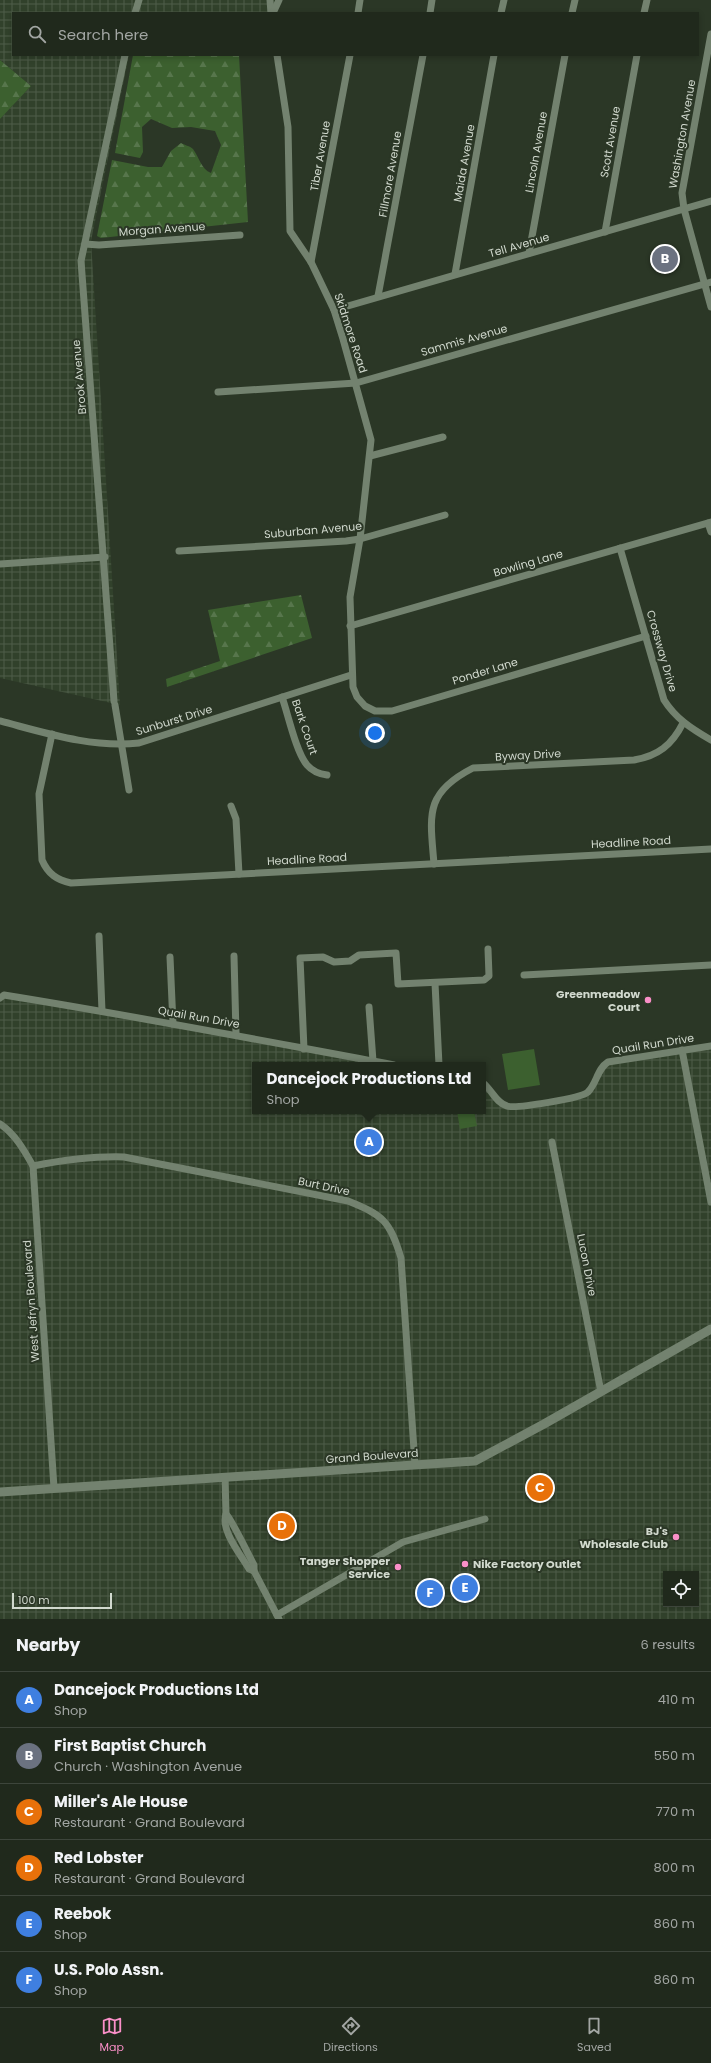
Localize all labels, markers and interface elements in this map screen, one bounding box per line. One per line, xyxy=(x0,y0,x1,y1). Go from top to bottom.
search box xyxy=(12,12,699,56)
icon: search xyxy=(26,23,48,45)
text: Search here xyxy=(58,24,148,45)
street label: Washington Avenue xyxy=(665,78,699,190)
street label: Scott Avenue xyxy=(596,105,624,179)
street label: Lincoln Avenue xyxy=(521,110,551,194)
street label: Tiber Avenue xyxy=(306,119,334,192)
street label: Maida Avenue xyxy=(449,123,479,203)
street label: Fillmore Avenue xyxy=(375,130,405,218)
street label: Morgan Avenue xyxy=(118,218,206,240)
street label: Tell Avenue xyxy=(487,229,551,261)
pin: B xyxy=(652,244,678,274)
street label: Skidmore Road xyxy=(331,291,371,375)
street label: Sammis Avenue xyxy=(419,320,509,360)
street label: Brook Avenue xyxy=(68,339,90,415)
street label: Suburban Avenue xyxy=(263,518,363,542)
street label: Bowling Lane xyxy=(491,545,565,581)
street label: Crossway Drive xyxy=(643,608,681,694)
street label: Ponder Lane xyxy=(450,653,520,689)
street label: Bark Court xyxy=(288,697,322,757)
street label: Sunburst Drive xyxy=(134,701,214,739)
your location xyxy=(365,723,385,743)
street label: Byway Drive xyxy=(495,745,562,765)
street label: Headline Road xyxy=(591,832,671,852)
street label: Headline Road xyxy=(267,849,347,869)
place label: Greenmeadow Court xyxy=(556,986,641,1015)
marker: Greenmeadow Court xyxy=(643,995,653,1005)
street label: Quail Run Drive xyxy=(157,1002,241,1032)
street label: Quail Run Drive xyxy=(611,1030,695,1058)
popup xyxy=(252,1062,486,1114)
text: Dancejock Productions Ltd xyxy=(267,1068,471,1089)
text: Shop xyxy=(267,1090,300,1109)
pin: A xyxy=(356,1127,382,1157)
street label: Burt Drive xyxy=(297,1173,351,1199)
street label: Lucon Drive xyxy=(573,1233,601,1298)
street label: West Jefryn Boulevard xyxy=(19,1239,43,1363)
street label: Grand Boulevard xyxy=(325,1445,419,1467)
pin: C xyxy=(527,1473,553,1503)
pin: D xyxy=(269,1511,295,1541)
place label: BJ's Wholesale Club xyxy=(580,1523,669,1552)
marker: BJ's Wholesale Club xyxy=(671,1532,681,1542)
place label: Tanger Shopper Service xyxy=(300,1553,390,1582)
place label: Nike Factory Outlet xyxy=(473,1556,582,1572)
marker: Nike Factory Outlet xyxy=(460,1559,470,1569)
marker: Tanger Shopper Service xyxy=(393,1562,403,1572)
map controls xyxy=(663,1571,699,1607)
button: locate xyxy=(663,1571,699,1607)
pin: E xyxy=(452,1573,478,1603)
pin: F xyxy=(417,1578,443,1608)
scale bar xyxy=(12,1591,112,1610)
text: 100 m xyxy=(18,1592,50,1608)
text: Nearby xyxy=(16,1633,80,1657)
text: 6 results xyxy=(641,1635,695,1654)
text: Dancejock Productions Ltd xyxy=(54,1679,259,1700)
text: A xyxy=(24,1690,34,1709)
text: 410 m xyxy=(658,1690,695,1709)
text: Shop xyxy=(54,1701,87,1720)
text: First Baptist Church xyxy=(54,1735,206,1756)
text: B xyxy=(25,1746,33,1765)
text: 550 m xyxy=(654,1746,695,1765)
text: Church · Washington Avenue xyxy=(54,1757,242,1776)
text: Miller's Ale House xyxy=(54,1791,188,1812)
text: C xyxy=(24,1802,34,1821)
text: 770 m xyxy=(656,1802,695,1821)
text: Restaurant · Grand Boulevard xyxy=(54,1813,245,1832)
text: Red Lobster xyxy=(54,1847,143,1868)
text: D xyxy=(24,1858,34,1877)
text: 800 m xyxy=(654,1858,695,1877)
text: Restaurant · Grand Boulevard xyxy=(54,1869,245,1888)
text: Reebok xyxy=(54,1903,111,1924)
text: E xyxy=(25,1914,33,1933)
text: 860 m xyxy=(654,1914,695,1933)
text: Shop xyxy=(54,1925,87,1944)
text: U.S. Polo Assn. xyxy=(54,1959,164,1980)
text: F xyxy=(25,1970,33,1989)
text: 860 m xyxy=(654,1970,695,1989)
text: Shop xyxy=(54,1981,87,2000)
tab: Map xyxy=(100,2015,124,2056)
tab: Directions xyxy=(323,2015,378,2056)
tab: Saved xyxy=(577,2015,611,2056)

